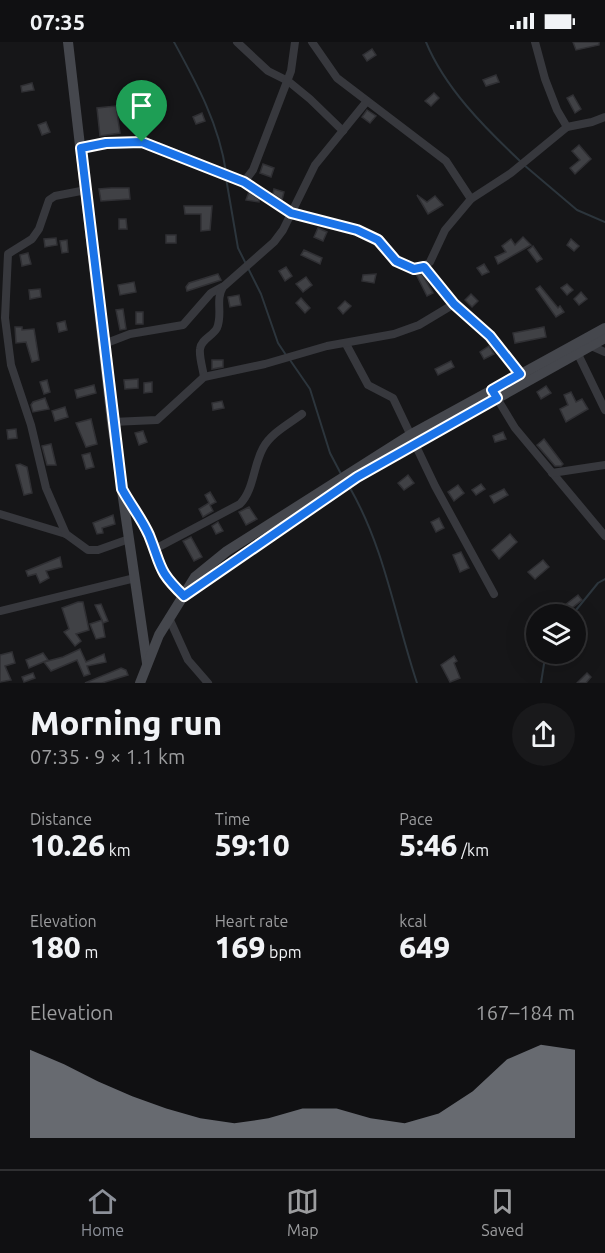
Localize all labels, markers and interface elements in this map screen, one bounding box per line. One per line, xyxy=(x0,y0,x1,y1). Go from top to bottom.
text: 07:35 xyxy=(30,9,85,34)
pin xyxy=(116,80,167,142)
icon: arrive xyxy=(125,89,158,122)
map controls xyxy=(526,604,586,664)
button: layers xyxy=(526,604,586,664)
button: share xyxy=(512,703,575,766)
text: Morning run xyxy=(30,704,222,741)
text: 07:35 · 9 × 1.1 km xyxy=(30,745,185,768)
text: Distance xyxy=(30,810,92,828)
text: Time xyxy=(215,810,250,828)
text: Pace xyxy=(399,810,433,828)
text: 10.26 xyxy=(30,828,105,862)
text: 59:10 xyxy=(215,828,290,862)
text: 5:46 xyxy=(399,828,457,862)
text: km xyxy=(105,841,131,859)
text: /km xyxy=(457,841,489,859)
text: Elevation xyxy=(30,912,97,930)
text: Heart rate xyxy=(215,912,288,930)
text: kcal xyxy=(399,912,427,930)
text: 180 xyxy=(30,930,81,964)
text: 169 xyxy=(215,930,265,964)
text: 649 xyxy=(399,930,450,964)
text: m xyxy=(81,943,98,961)
text: bpm xyxy=(265,943,302,961)
text: Elevation xyxy=(30,1001,113,1024)
text: 167–184 m xyxy=(476,1001,575,1024)
tab: Home xyxy=(81,1185,124,1239)
tab: Map xyxy=(286,1185,319,1239)
tab: Saved xyxy=(481,1185,524,1239)

